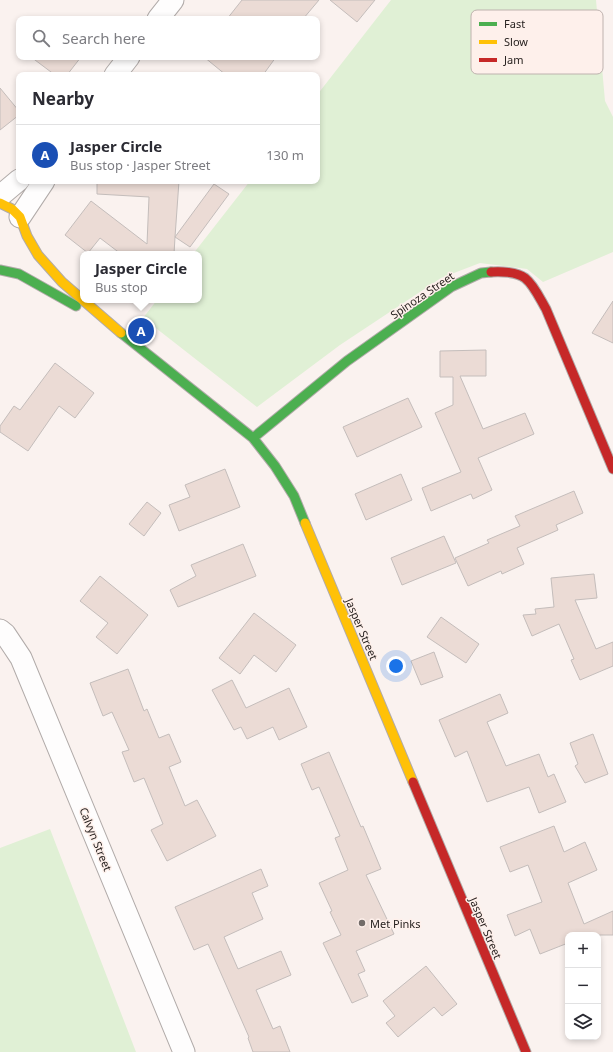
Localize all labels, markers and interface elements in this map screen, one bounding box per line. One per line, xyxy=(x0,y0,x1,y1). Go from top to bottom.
legend xyxy=(471,10,603,74)
search box xyxy=(16,16,320,60)
text: Fast xyxy=(504,16,525,31)
icon: search xyxy=(30,27,52,49)
text: Search here xyxy=(62,28,145,48)
text: Slow xyxy=(504,34,528,49)
text: Jam xyxy=(503,52,523,67)
text: Nearby xyxy=(32,87,94,110)
text: Jasper Circle xyxy=(70,136,162,156)
text: A xyxy=(41,146,50,164)
text: 130 m xyxy=(266,146,304,164)
text: Bus stop · Jasper Street xyxy=(70,156,211,174)
popup xyxy=(80,251,202,303)
text: Jasper Circle xyxy=(95,258,187,278)
street label: Spinoza Street xyxy=(387,268,457,322)
text: Bus stop xyxy=(95,278,148,296)
pin: A xyxy=(128,316,154,346)
street label: Jasper Street xyxy=(342,595,382,662)
your location xyxy=(386,656,406,676)
street label: Calvyn Street xyxy=(76,805,116,873)
street label: Jasper Street xyxy=(466,894,506,961)
place label: Met Pinks xyxy=(370,916,420,931)
marker: Met Pinks xyxy=(357,918,367,928)
map controls xyxy=(565,932,601,1040)
button: + xyxy=(565,932,601,968)
button: − xyxy=(565,968,601,1004)
button: layers xyxy=(565,1004,601,1040)

